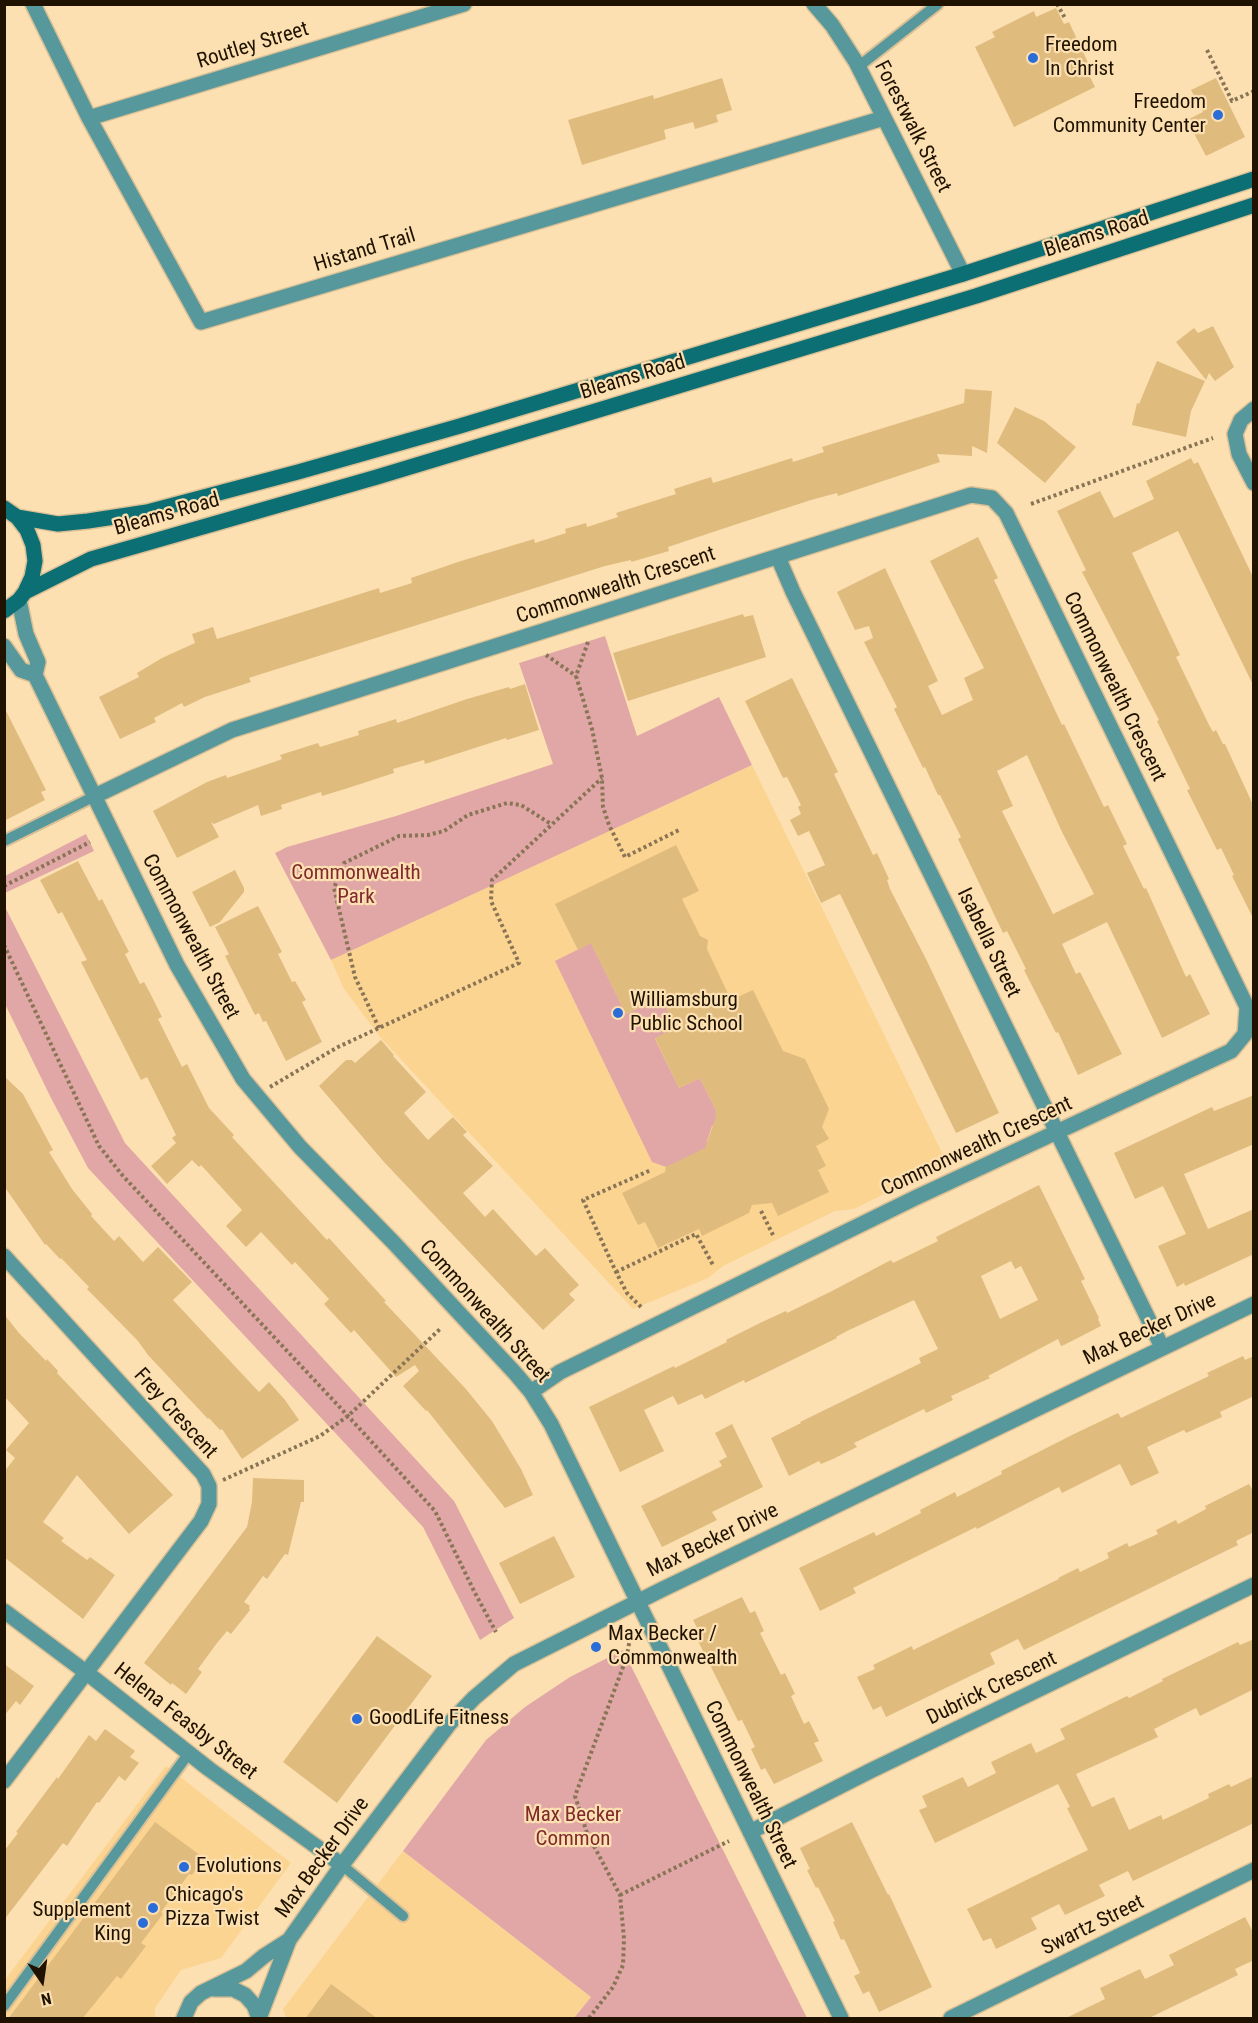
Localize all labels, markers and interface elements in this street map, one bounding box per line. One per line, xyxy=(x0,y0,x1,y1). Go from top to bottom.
street label: Routley Street xyxy=(194,17,312,75)
place label: Freedom In Christ xyxy=(1045,33,1117,83)
marker: Freedom In Christ xyxy=(1026,51,1040,65)
street label: Forestwalk Street xyxy=(868,57,956,197)
place label: Freedom Community Center xyxy=(1053,90,1206,140)
marker: Freedom Community Center xyxy=(1211,108,1225,122)
street label: Bleams Road xyxy=(1041,206,1153,264)
street label: Histand Trail xyxy=(311,224,419,278)
street label: Bleams Road xyxy=(577,350,689,406)
street label: Bleams Road xyxy=(111,488,223,542)
street label: Commonwealth Crescent xyxy=(513,542,719,630)
street label: Commonwealth Crescent xyxy=(1057,588,1171,786)
street label: Commonwealth Street xyxy=(136,850,244,1024)
park label: Commonwealth Park xyxy=(291,861,421,911)
street label: Isabella Street xyxy=(951,884,1025,1002)
place label: Williamsburg Public School xyxy=(630,988,743,1038)
marker: Williamsburg Public School xyxy=(611,1006,625,1020)
street label: Commonwealth Crescent xyxy=(878,1092,1076,1202)
street label: Commonwealth Street xyxy=(413,1235,555,1389)
street label: Max Becker Drive xyxy=(1080,1288,1220,1372)
street label: Frey Crescent xyxy=(128,1364,222,1464)
street label: Max Becker Drive xyxy=(643,1498,783,1584)
place label: Max Becker / Commonwealth xyxy=(608,1622,738,1672)
marker: Max Becker / Commonwealth xyxy=(589,1640,603,1654)
street label: Dubrick Crescent xyxy=(923,1647,1061,1731)
street label: Helena Feasby Street xyxy=(108,1658,262,1786)
street label: Commonwealth Street xyxy=(698,1697,802,1873)
place label: GoodLife Fitness xyxy=(369,1706,509,1732)
marker: GoodLife Fitness xyxy=(350,1712,364,1726)
street label: Max Becker Drive xyxy=(271,1793,375,1923)
park label: Max Becker Common xyxy=(525,1803,621,1853)
place label: Evolutions xyxy=(196,1854,282,1880)
marker: Evolutions xyxy=(177,1860,191,1874)
place label: Chicago's Pizza Twist xyxy=(165,1883,259,1933)
street label: Swartz Street xyxy=(1038,1890,1148,1962)
place label: Supplement King xyxy=(33,1898,131,1948)
marker: Chicago's Pizza Twist xyxy=(146,1901,160,1915)
marker: Supplement King xyxy=(136,1916,150,1930)
north arrow xyxy=(12,1951,72,2011)
text: N xyxy=(39,1989,53,2009)

